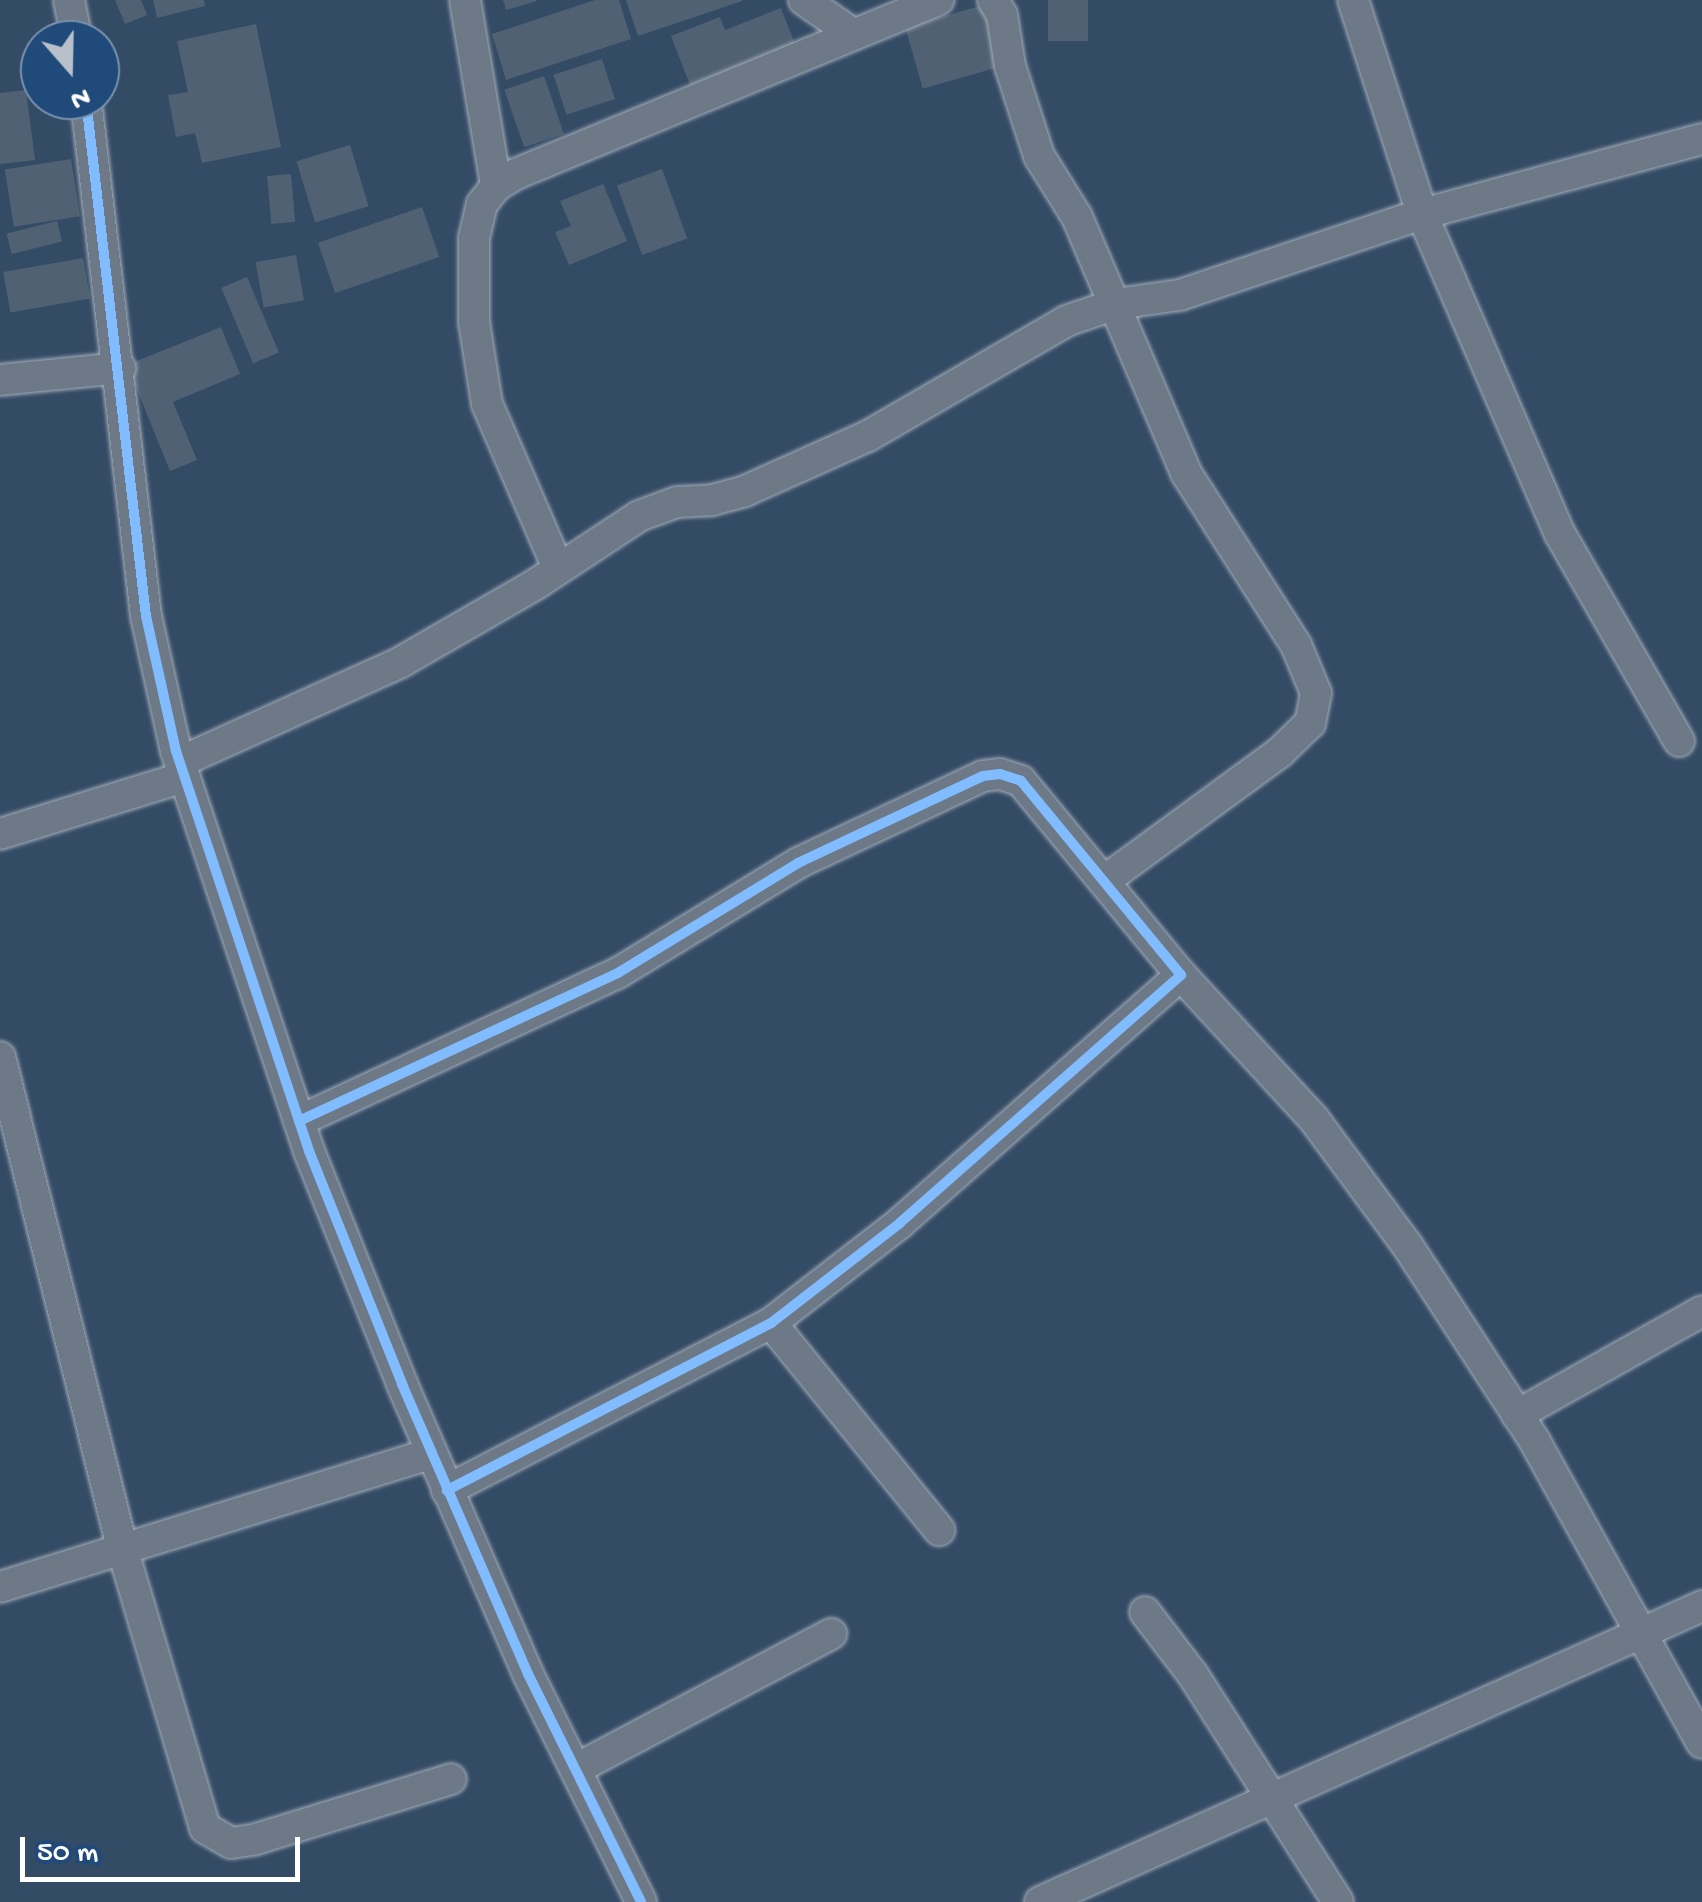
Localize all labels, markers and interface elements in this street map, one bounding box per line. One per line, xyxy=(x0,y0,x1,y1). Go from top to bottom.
north arrow xyxy=(20,20,120,120)
text: N xyxy=(66,78,94,115)
scale bar xyxy=(25,1817,305,1879)
text: 50 m xyxy=(37,1837,98,1872)

